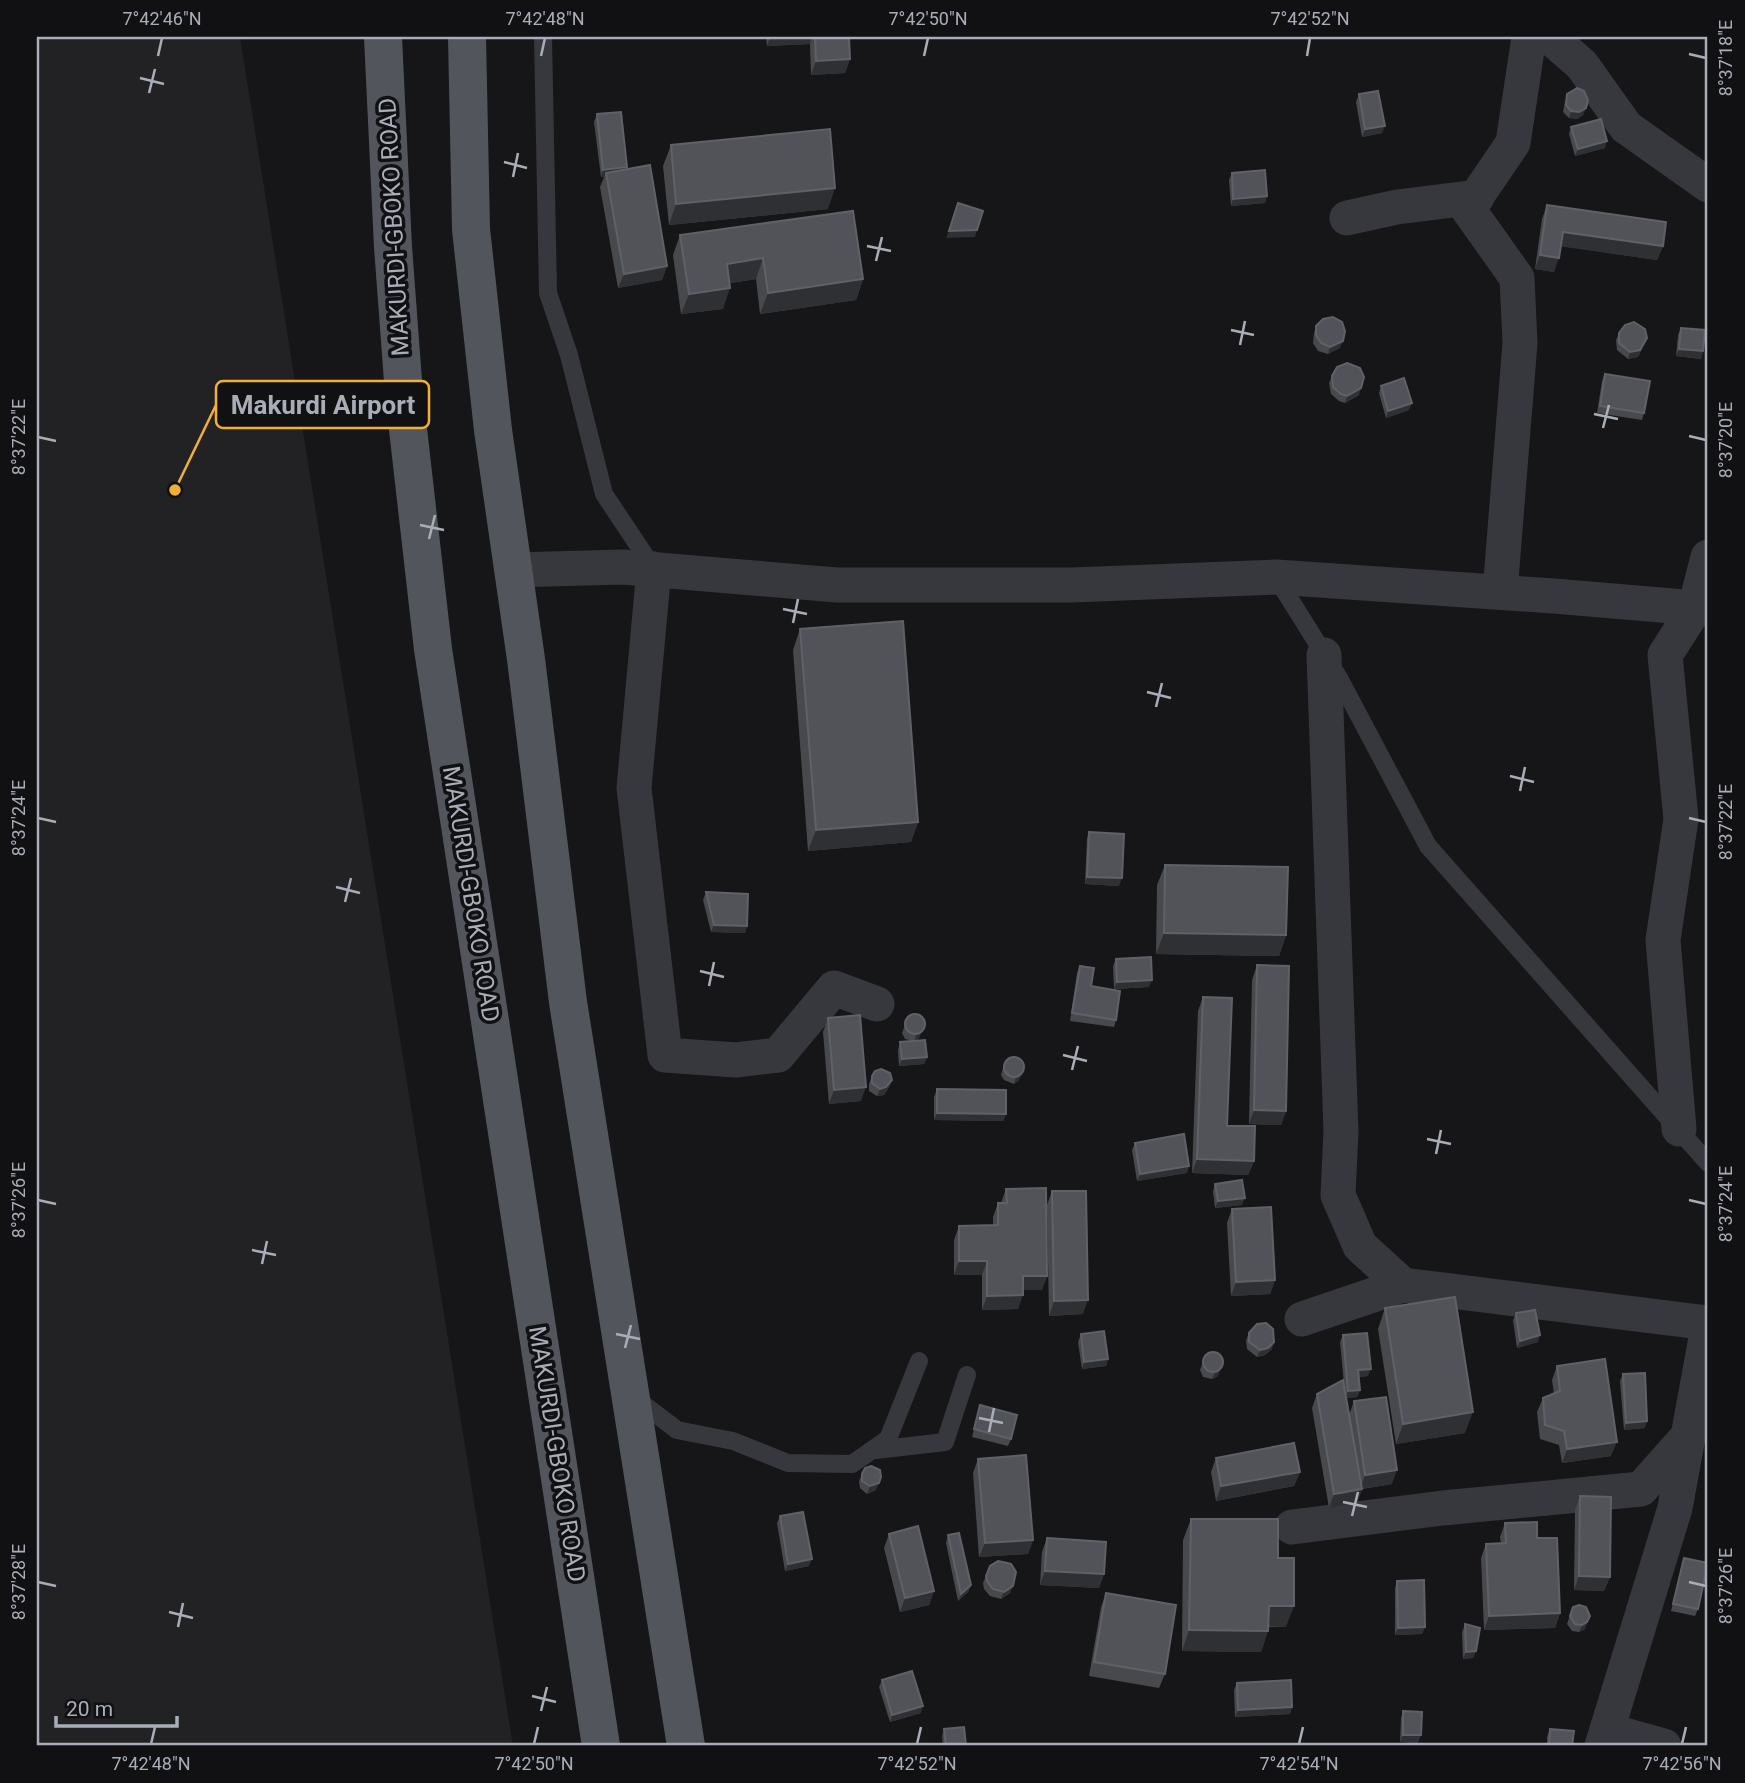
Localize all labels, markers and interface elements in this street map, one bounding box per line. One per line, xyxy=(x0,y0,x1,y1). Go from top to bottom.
text: 7°42'46"N xyxy=(122,8,202,29)
text: 7°42'48"N xyxy=(505,8,585,29)
text: 7°42'50"N xyxy=(888,8,968,29)
text: 7°42'52"N xyxy=(1270,8,1350,29)
text: 8°37'18"E xyxy=(1715,20,1736,96)
street label: MAKURDI-GBOKO ROAD xyxy=(373,97,415,357)
callout: Makurdi Airport xyxy=(216,381,429,428)
text: Makurdi Airport xyxy=(231,390,415,420)
text: 8°37'22"E xyxy=(8,399,29,475)
text: 8°37'20"E xyxy=(1715,402,1736,478)
street label: MAKURDI-GBOKO ROAD xyxy=(437,764,505,1024)
text: 8°37'24"E xyxy=(8,780,29,856)
text: 8°37'22"E xyxy=(1715,784,1736,860)
text: 8°37'26"E xyxy=(8,1162,29,1238)
text: 8°37'24"E xyxy=(1715,1166,1736,1242)
street label: MAKURDI-GBOKO ROAD xyxy=(523,1324,591,1584)
text: 8°37'28"E xyxy=(8,1544,29,1620)
text: 8°37'26"E xyxy=(1715,1548,1736,1624)
scale bar xyxy=(56,1685,177,1729)
text: 20 m xyxy=(66,1697,113,1721)
text: 7°42'48"N xyxy=(111,1753,191,1774)
text: 7°42'50"N xyxy=(494,1753,574,1774)
text: 7°42'52"N xyxy=(877,1753,957,1774)
text: 7°42'54"N xyxy=(1259,1753,1339,1774)
text: 7°42'56"N xyxy=(1642,1753,1722,1774)

